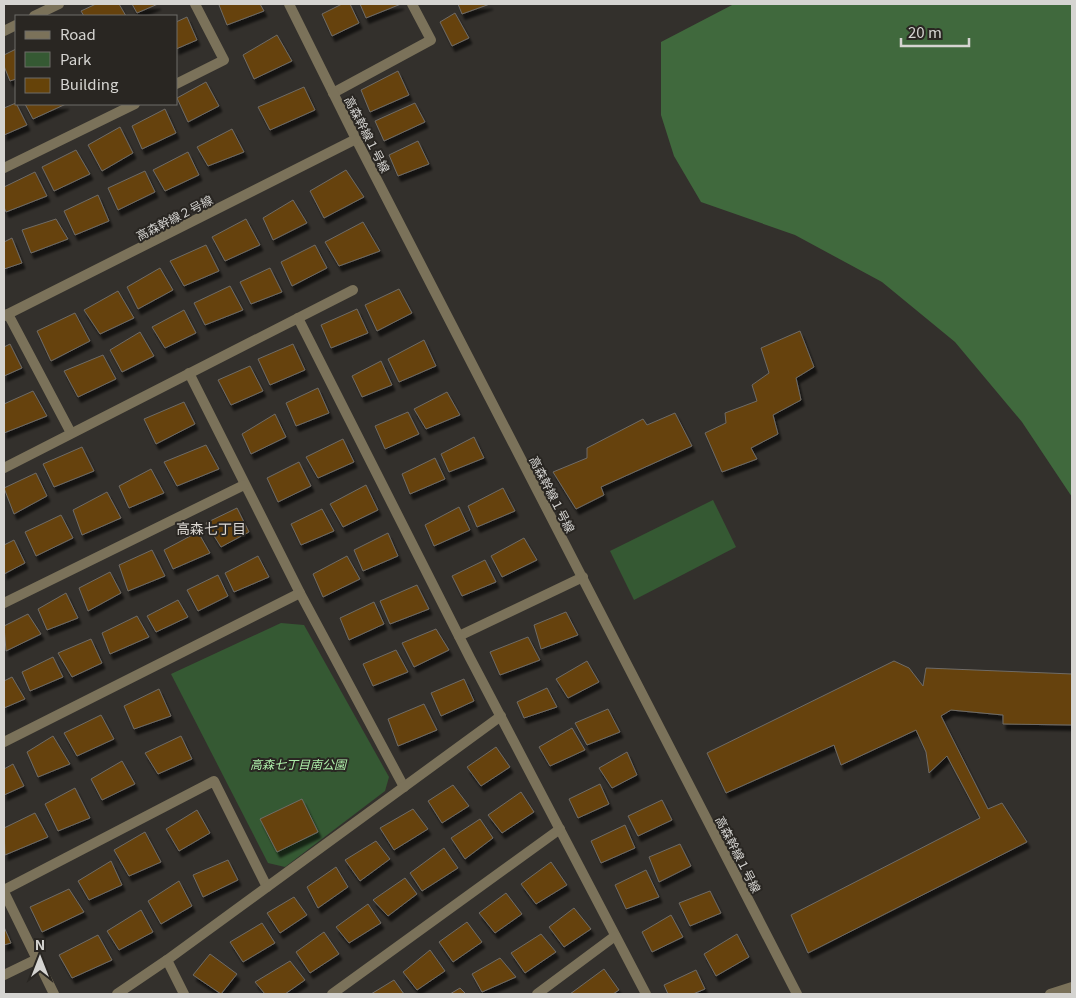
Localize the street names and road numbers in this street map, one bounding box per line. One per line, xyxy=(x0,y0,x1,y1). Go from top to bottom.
street label: 高森幹線１号線 xyxy=(341,93,395,175)
street label: 高森幹線２号線 xyxy=(133,190,215,244)
street label: 高森幹線１号線 xyxy=(526,453,580,535)
street label: 高森幹線１号線 xyxy=(712,813,766,895)

